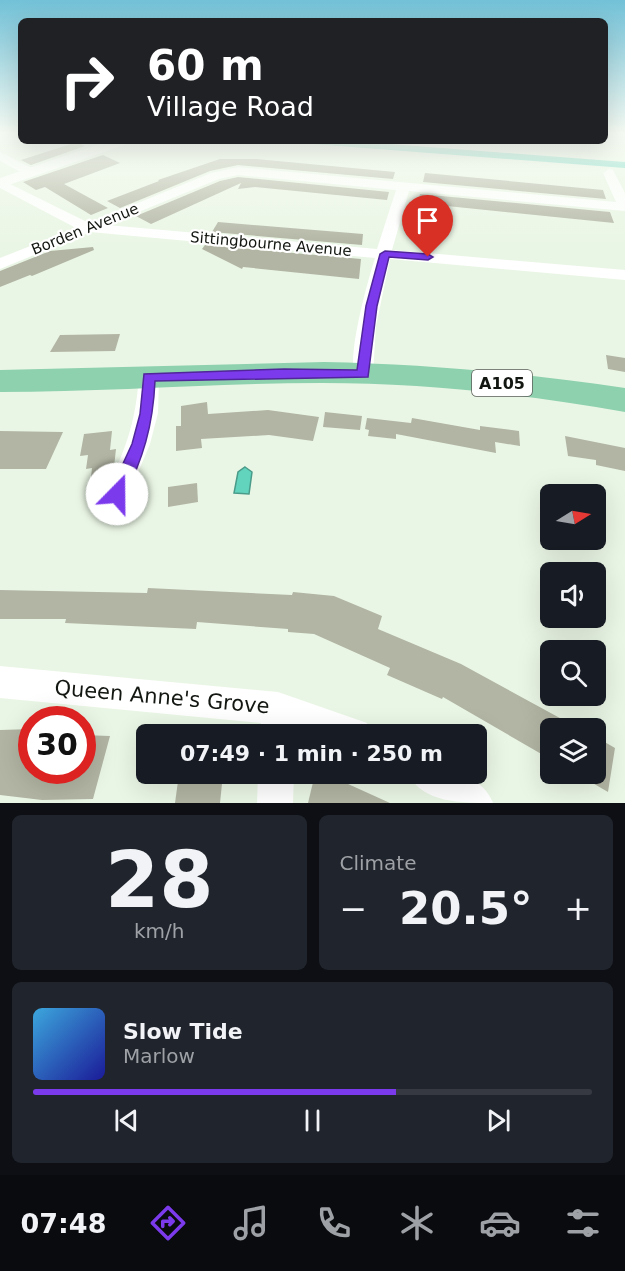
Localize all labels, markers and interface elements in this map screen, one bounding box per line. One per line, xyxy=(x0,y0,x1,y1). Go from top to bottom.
text: 60 m xyxy=(147,41,264,90)
icon: right xyxy=(48,42,126,120)
text: Village Road xyxy=(147,91,314,122)
pin xyxy=(402,195,453,257)
street label: Borden Avenue xyxy=(29,199,141,259)
icon: arrive xyxy=(411,204,444,237)
street label: Sittingbourne Avenue xyxy=(190,228,352,260)
road number: A105 xyxy=(472,370,532,396)
position arrow xyxy=(85,462,149,526)
north arrow xyxy=(540,484,606,550)
map controls xyxy=(540,484,606,784)
button: sound xyxy=(540,562,606,628)
button: search xyxy=(540,640,606,706)
street label: Queen Anne's Grove xyxy=(54,676,270,718)
speed limit sign: 30 xyxy=(18,706,96,784)
button: layers xyxy=(540,718,606,784)
text: 07:49 · 1 min · 250 m xyxy=(180,741,443,766)
text: 28 xyxy=(105,835,214,925)
text: Climate xyxy=(340,851,416,875)
text: 20.5° xyxy=(399,882,533,935)
text: − xyxy=(340,889,367,928)
text: + xyxy=(564,889,592,928)
text: km/h xyxy=(134,919,184,943)
text: Slow Tide xyxy=(123,1019,243,1044)
text: Marlow xyxy=(123,1044,195,1068)
icon: previous xyxy=(110,1104,143,1137)
icon: pause xyxy=(296,1104,329,1137)
icon: next xyxy=(482,1104,515,1137)
icon: directions xyxy=(147,1202,189,1244)
icon: music xyxy=(230,1202,272,1244)
icon: phone xyxy=(313,1202,355,1244)
icon: climate xyxy=(396,1202,438,1244)
icon: car xyxy=(479,1202,521,1244)
icon: filters xyxy=(562,1202,604,1244)
text: 07:48 xyxy=(21,1208,106,1239)

